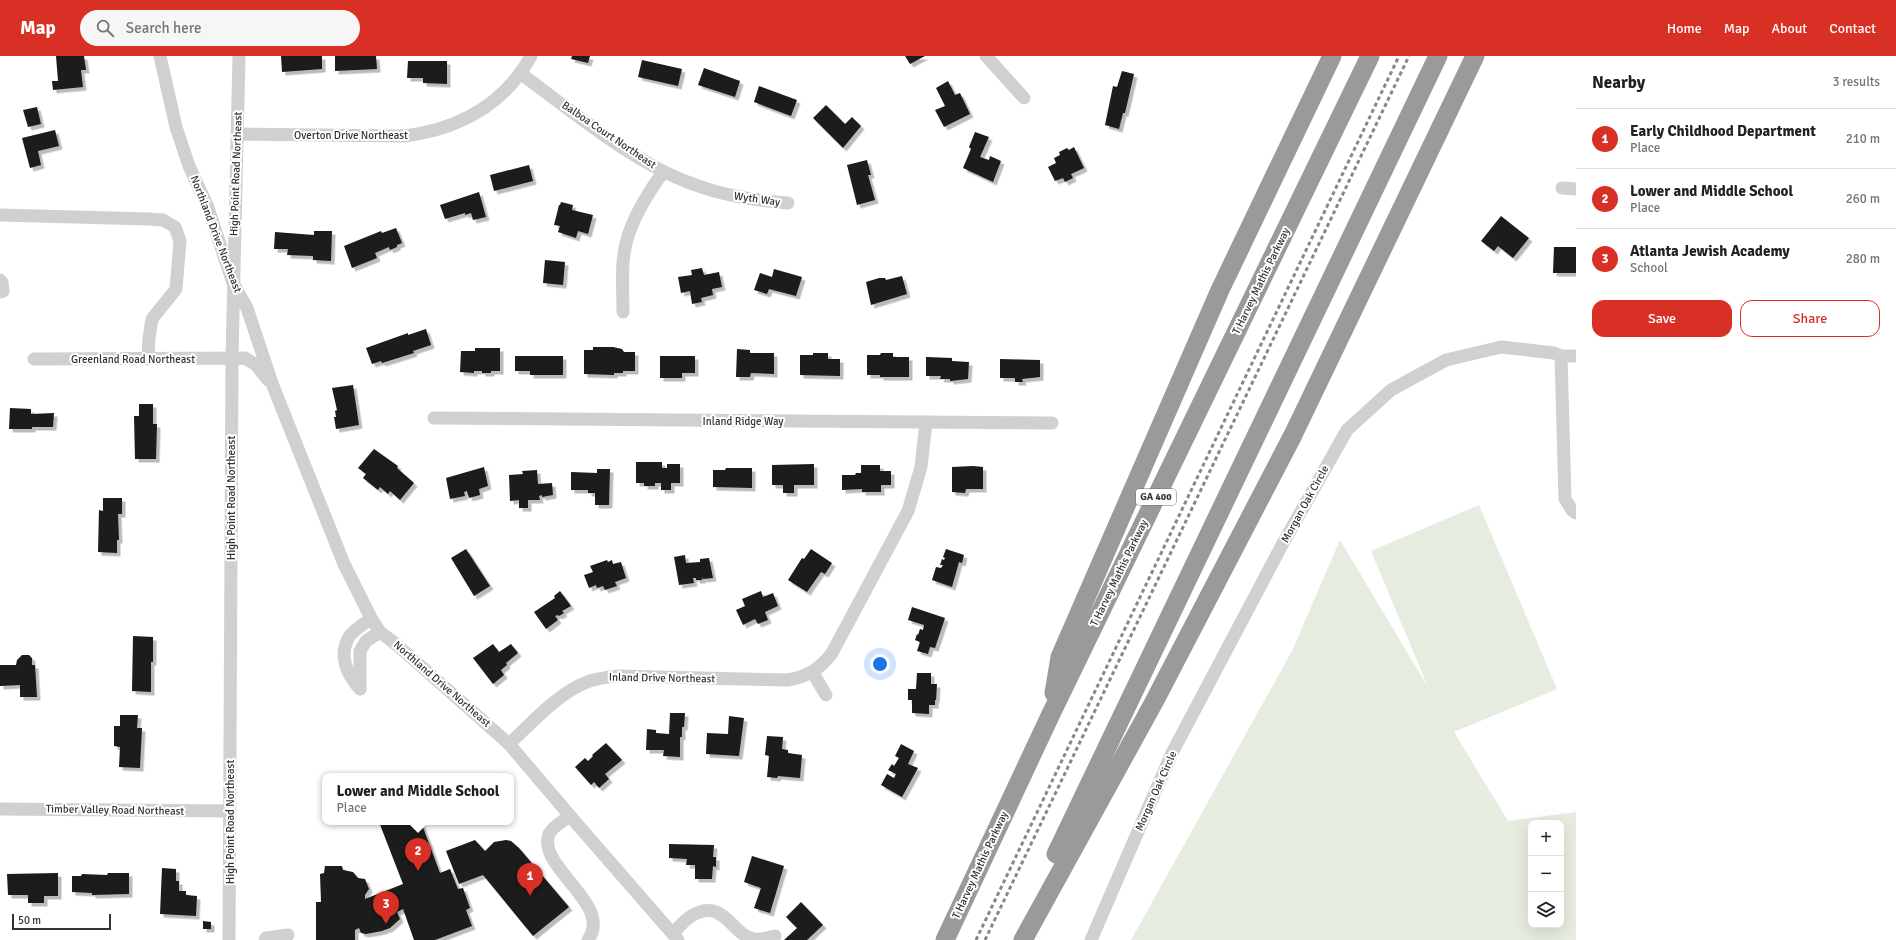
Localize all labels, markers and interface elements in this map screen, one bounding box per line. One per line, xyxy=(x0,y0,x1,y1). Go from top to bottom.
search box xyxy=(80,10,360,46)
text: Map xyxy=(20,16,56,40)
icon: search xyxy=(94,17,116,39)
text: Search here xyxy=(126,19,201,37)
text: Home xyxy=(1667,20,1702,37)
text: Map xyxy=(1724,20,1749,37)
text: About xyxy=(1771,20,1807,37)
text: Contact xyxy=(1829,20,1876,37)
text: Nearby xyxy=(1592,72,1645,93)
text: 3 results xyxy=(1832,74,1880,90)
street label: Balboa Court Northeast xyxy=(559,99,659,171)
street label: High Point Road Northeast xyxy=(227,111,245,236)
text: Early Childhood Department xyxy=(1630,122,1816,140)
street label: Overton Drive Northeast xyxy=(294,129,408,142)
text: 1 xyxy=(1601,131,1609,147)
text: 210 m xyxy=(1846,131,1880,147)
text: Place xyxy=(1630,140,1660,156)
street label: Northland Drive Northeast xyxy=(188,174,244,295)
text: Lower and Middle School xyxy=(1630,182,1793,200)
street label: Wyth Way xyxy=(733,189,782,209)
text: 2 xyxy=(1601,191,1609,207)
text: 260 m xyxy=(1846,191,1880,207)
text: Place xyxy=(1630,200,1660,216)
street label: T Harvey Mathis Parkway xyxy=(1230,225,1293,336)
text: Atlanta Jewish Academy xyxy=(1630,242,1790,260)
text: 3 xyxy=(1601,251,1609,267)
text: 280 m xyxy=(1846,251,1880,267)
text: School xyxy=(1630,260,1668,276)
button: Save xyxy=(1592,300,1732,337)
button: Share xyxy=(1740,300,1880,337)
street label: Greenland Road Northeast xyxy=(71,353,195,366)
street label: Inland Ridge Way xyxy=(703,415,784,428)
street label: High Point Road Northeast xyxy=(225,436,238,560)
street label: Morgan Oak Circle xyxy=(1278,463,1332,545)
road number: GA 400 xyxy=(1136,489,1176,505)
street label: T Harvey Mathis Parkway xyxy=(1088,517,1151,628)
street label: Northland Drive Northeast xyxy=(391,638,493,730)
your location xyxy=(870,654,890,674)
street label: Inland Drive Northeast xyxy=(609,671,715,685)
street label: Morgan Oak Circle xyxy=(1133,749,1179,833)
street label: High Point Road Northeast xyxy=(224,760,237,884)
popup xyxy=(322,773,514,825)
text: Lower and Middle School xyxy=(336,782,500,800)
text: Place xyxy=(336,800,367,816)
street label: Timber Valley Road Northeast xyxy=(46,802,185,818)
street label: T Harvey Mathis Parkway xyxy=(949,808,1011,921)
map controls xyxy=(1528,820,1564,928)
button: + xyxy=(1528,820,1564,856)
pin: 2 xyxy=(405,838,431,871)
button: − xyxy=(1528,856,1564,892)
pin: 1 xyxy=(517,863,543,896)
pin: 3 xyxy=(373,891,399,924)
button: layers xyxy=(1528,892,1564,928)
scale bar xyxy=(12,912,111,931)
text: 50 m xyxy=(18,914,41,927)

